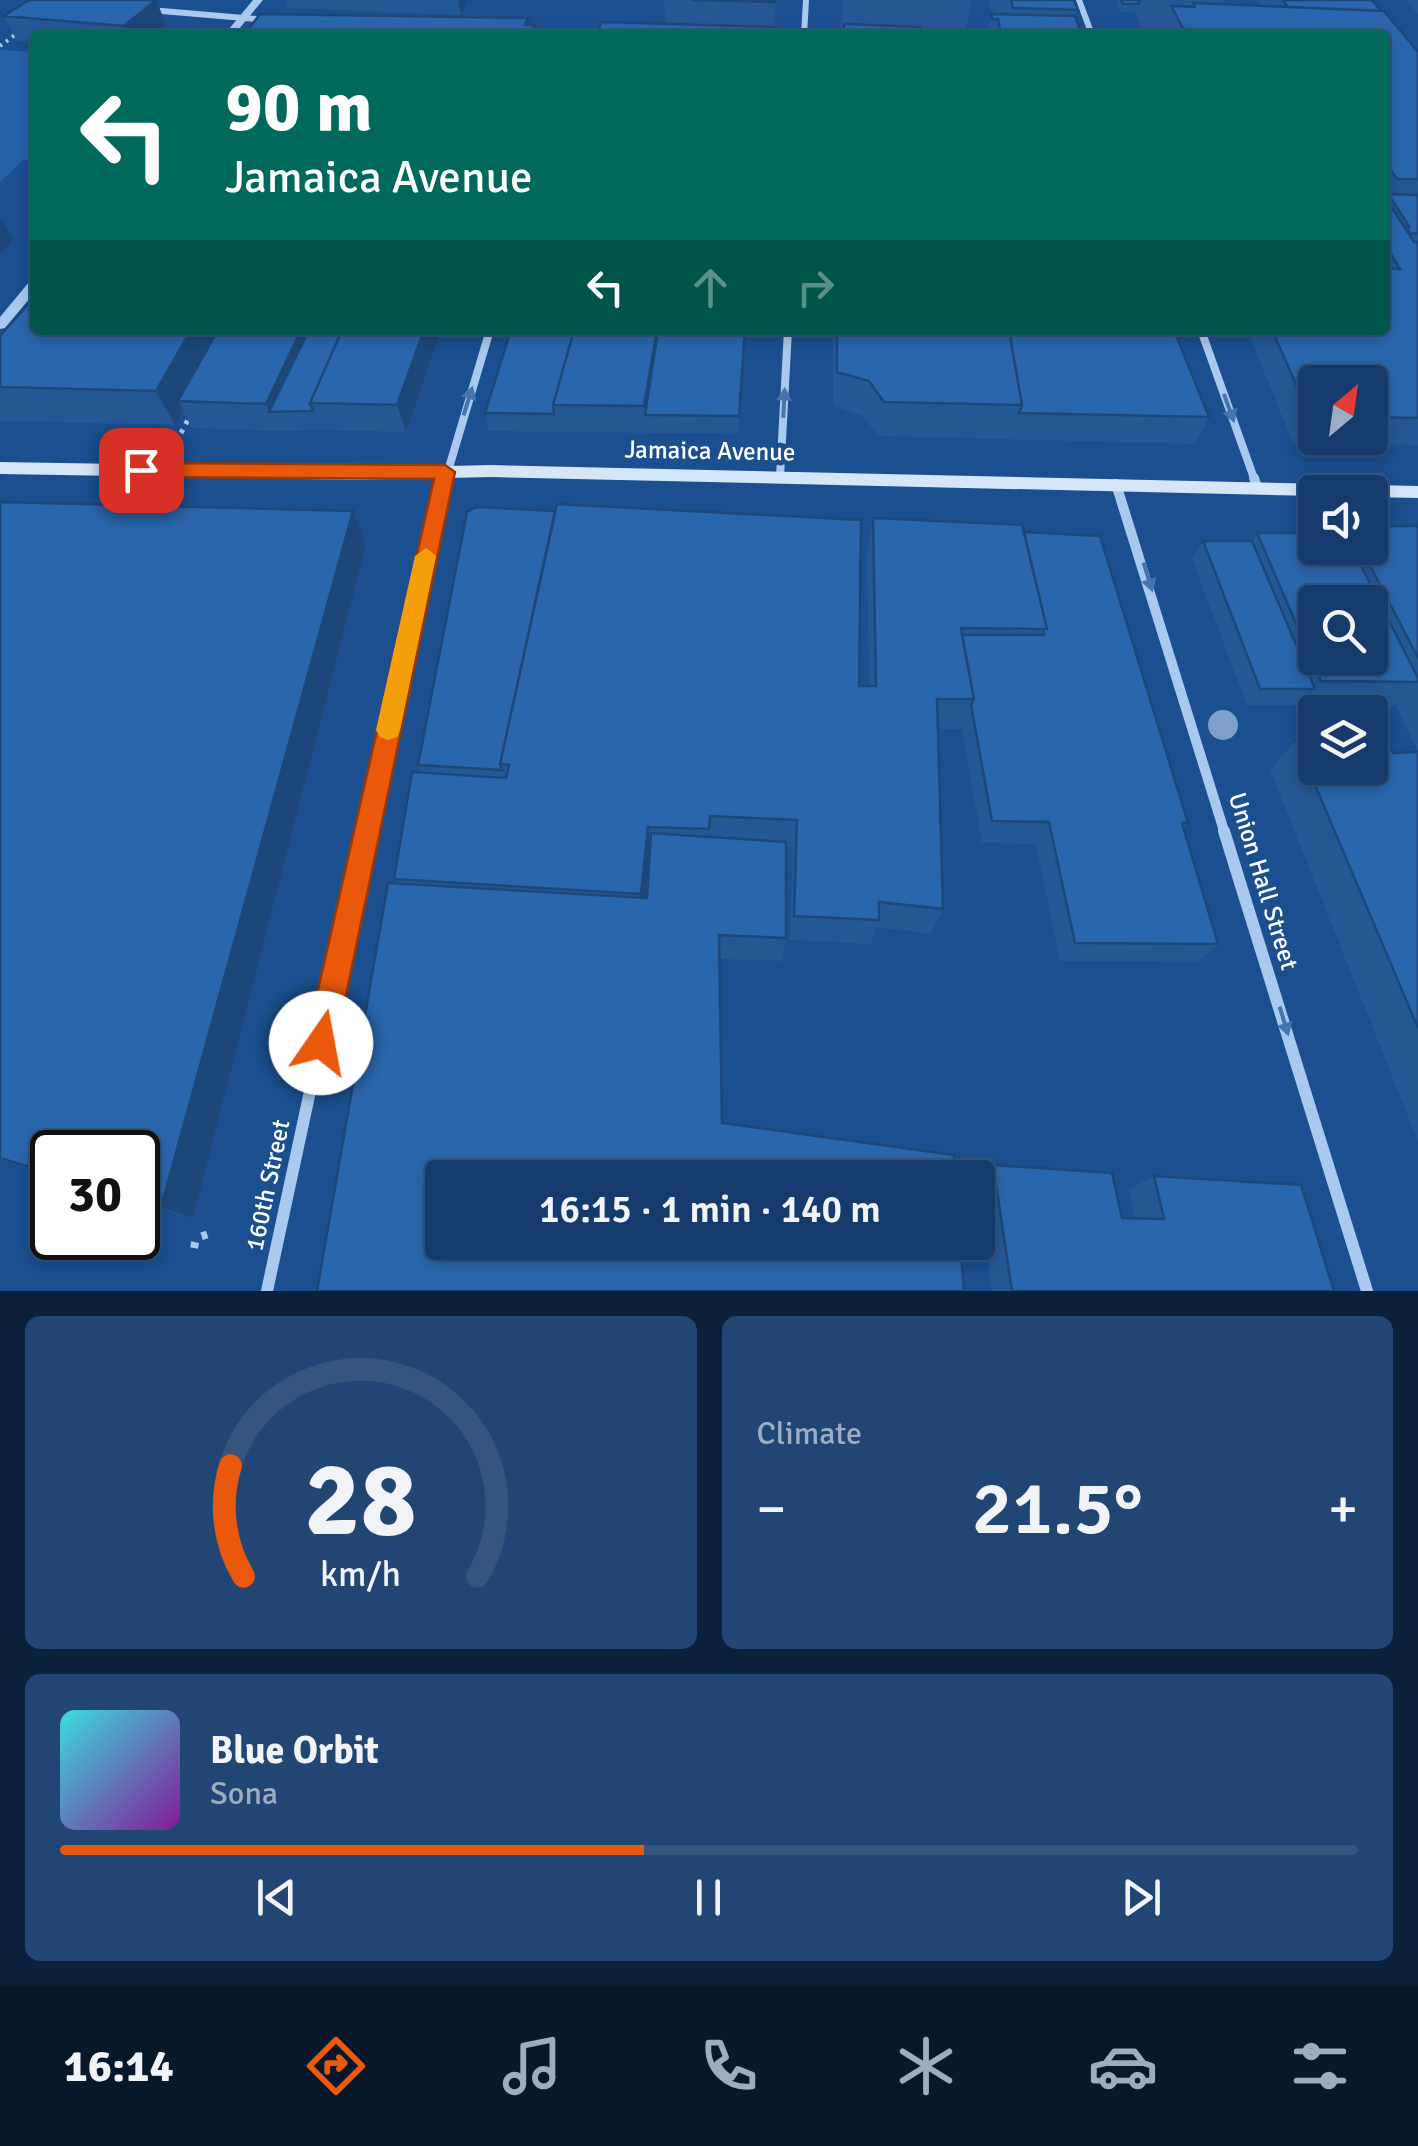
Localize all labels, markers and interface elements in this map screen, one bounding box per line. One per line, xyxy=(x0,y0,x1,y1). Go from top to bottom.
text: 90 m xyxy=(225,64,373,150)
icon: left xyxy=(60,70,190,200)
text: Jamaica Avenue xyxy=(225,150,532,205)
icon: left xyxy=(578,260,633,315)
icon: ahead xyxy=(683,260,738,315)
icon: right xyxy=(788,260,843,315)
north arrow xyxy=(1298,365,1388,455)
map controls xyxy=(1298,365,1388,785)
one-way arrow xyxy=(461,385,476,416)
one-way arrow xyxy=(776,387,792,419)
one-way arrow xyxy=(1222,394,1238,424)
pin xyxy=(99,428,184,513)
street label: Jamaica Avenue xyxy=(624,434,796,467)
icon: arrive xyxy=(114,443,169,498)
button: sound xyxy=(1298,475,1388,565)
one-way arrow xyxy=(1141,562,1156,592)
button: search xyxy=(1298,585,1388,675)
button: layers xyxy=(1298,695,1388,785)
street label: Union Hall Street xyxy=(1222,789,1305,974)
position arrow xyxy=(269,991,373,1095)
one-way arrow xyxy=(1277,1006,1292,1037)
street label: 160th Street xyxy=(238,1116,297,1254)
speed limit sign: 30 xyxy=(30,1130,160,1260)
text: 16:15 · 1 min · 140 m xyxy=(539,1186,881,1233)
text: Climate xyxy=(757,1414,862,1453)
text: 28 xyxy=(305,1436,417,1564)
text: 21.5° xyxy=(972,1462,1143,1555)
text: − xyxy=(757,1475,786,1543)
text: + xyxy=(1328,1475,1358,1543)
text: km/h xyxy=(320,1552,401,1596)
text: Blue Orbit xyxy=(210,1727,379,1774)
text: Sona xyxy=(210,1774,278,1813)
icon: previous xyxy=(249,1870,304,1925)
icon: pause xyxy=(681,1870,736,1925)
icon: next xyxy=(1114,1870,1169,1925)
icon: directions xyxy=(301,2031,371,2101)
icon: music xyxy=(497,2031,567,2101)
icon: phone xyxy=(694,2031,764,2101)
icon: climate xyxy=(891,2031,961,2101)
icon: car xyxy=(1088,2031,1158,2101)
icon: filters xyxy=(1285,2031,1355,2101)
text: 16:14 xyxy=(63,2039,174,2094)

